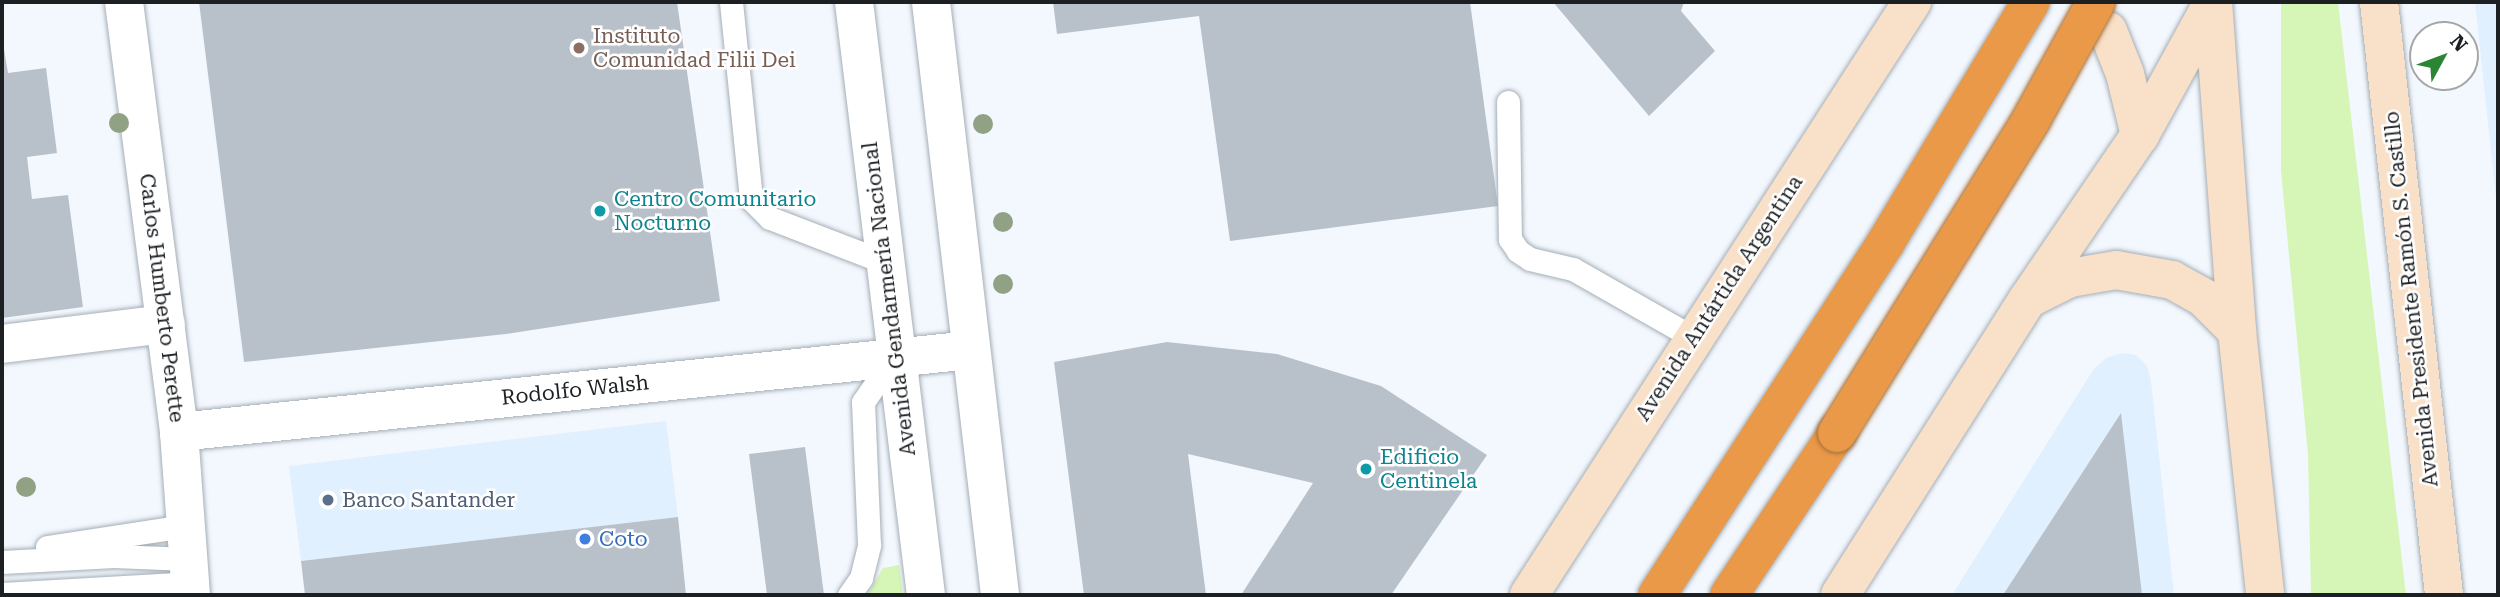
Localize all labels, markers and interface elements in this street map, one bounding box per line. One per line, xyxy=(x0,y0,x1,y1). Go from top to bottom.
north arrow xyxy=(2409,21,2479,91)
place label: Instituto Comunidad Filii Dei xyxy=(593,23,796,73)
text: N xyxy=(2445,30,2472,56)
marker: Instituto Comunidad Filii Dei xyxy=(571,40,587,56)
street label: Avenida Presidente Ramón S. Castillo xyxy=(2379,110,2443,488)
street label: Avenida Gendarmería Nacional xyxy=(857,141,921,457)
street label: Avenida Antártida Argentina xyxy=(1630,171,1808,425)
street label: Carlos Humberto Perette xyxy=(134,172,190,424)
place label: Centro Comunitario Nocturno xyxy=(614,186,816,236)
marker: Centro Comunitario Nocturno xyxy=(592,203,608,219)
street label: Rodolfo Walsh xyxy=(500,370,650,410)
place label: Edificio Centinela xyxy=(1380,444,1478,494)
marker: Edificio Centinela xyxy=(1358,461,1374,477)
place label: Banco Santander xyxy=(342,487,515,513)
marker: Banco Santander xyxy=(320,492,336,508)
place label: Coto xyxy=(599,526,648,552)
marker: Coto xyxy=(577,531,593,547)

